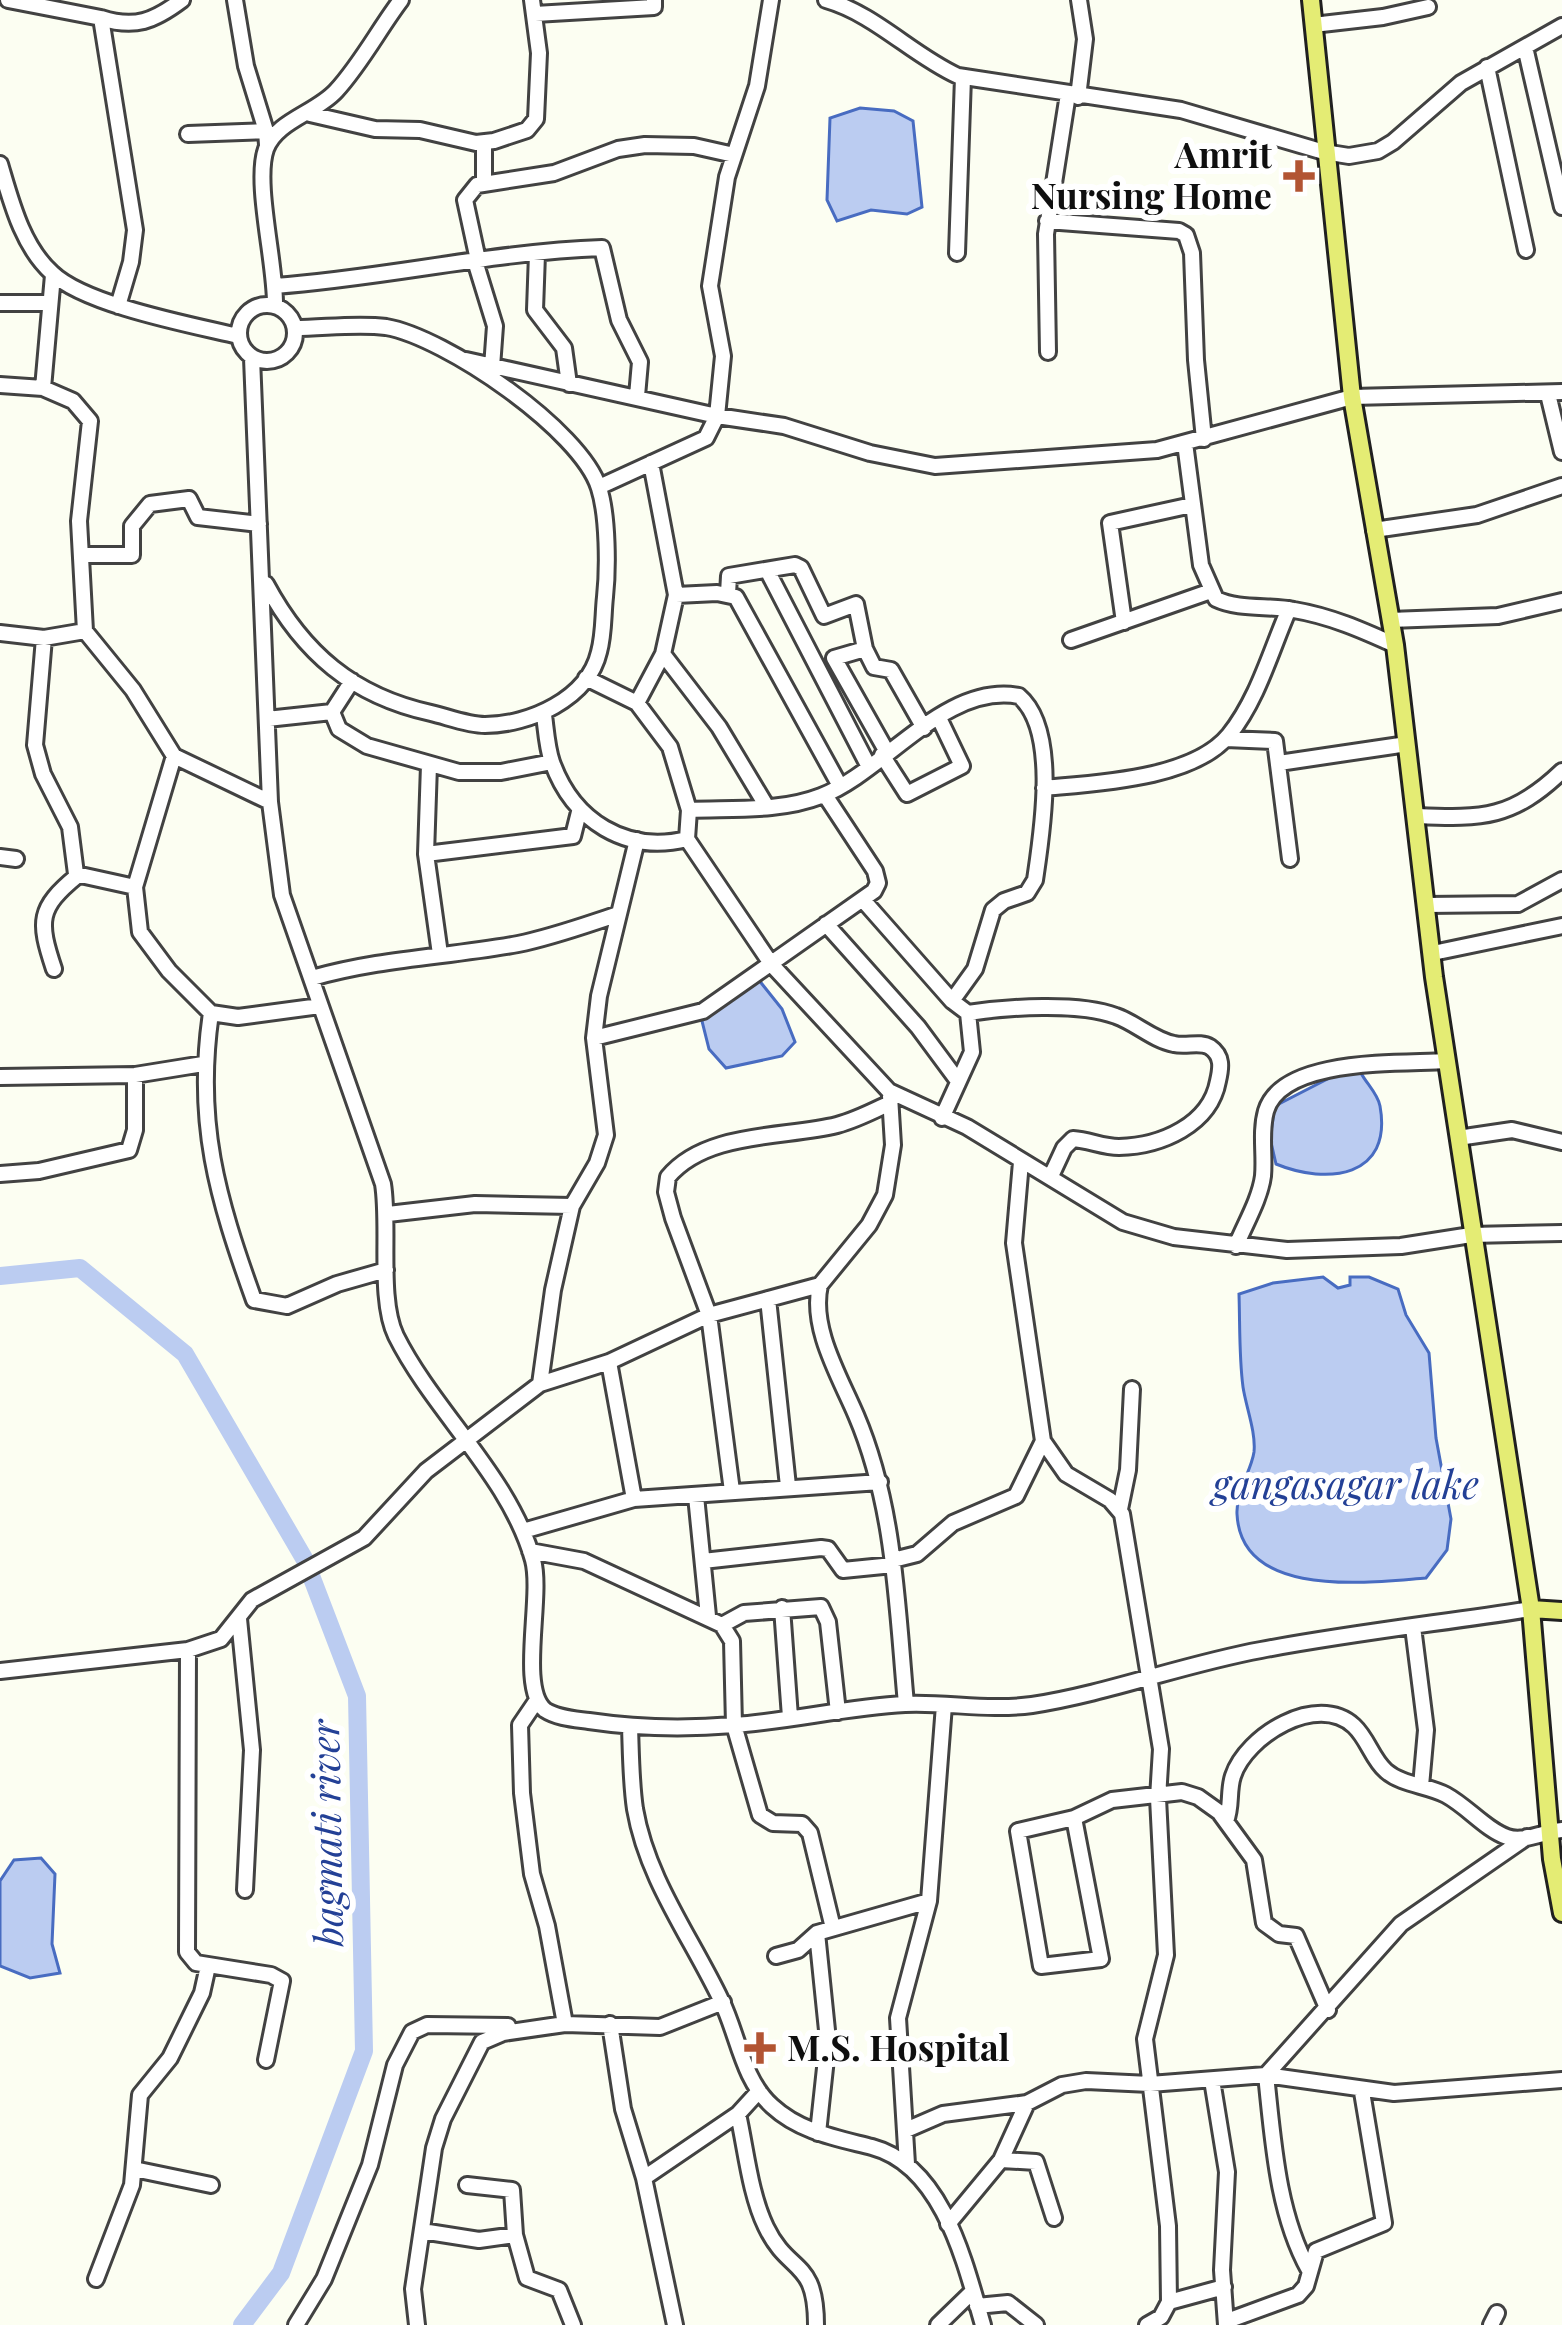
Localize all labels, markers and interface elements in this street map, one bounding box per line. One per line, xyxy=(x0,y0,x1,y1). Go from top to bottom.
place label: Amrit Nursing Home xyxy=(1031,129,1272,218)
marker: Amrit Nursing Home xyxy=(1283,160,1315,192)
water label: gangasagar lake xyxy=(1209,1457,1479,1509)
water label: bagmati river xyxy=(297,1718,353,1948)
place label: M.S. Hospital xyxy=(787,2022,1010,2070)
marker: M.S. Hospital xyxy=(744,2032,776,2064)

